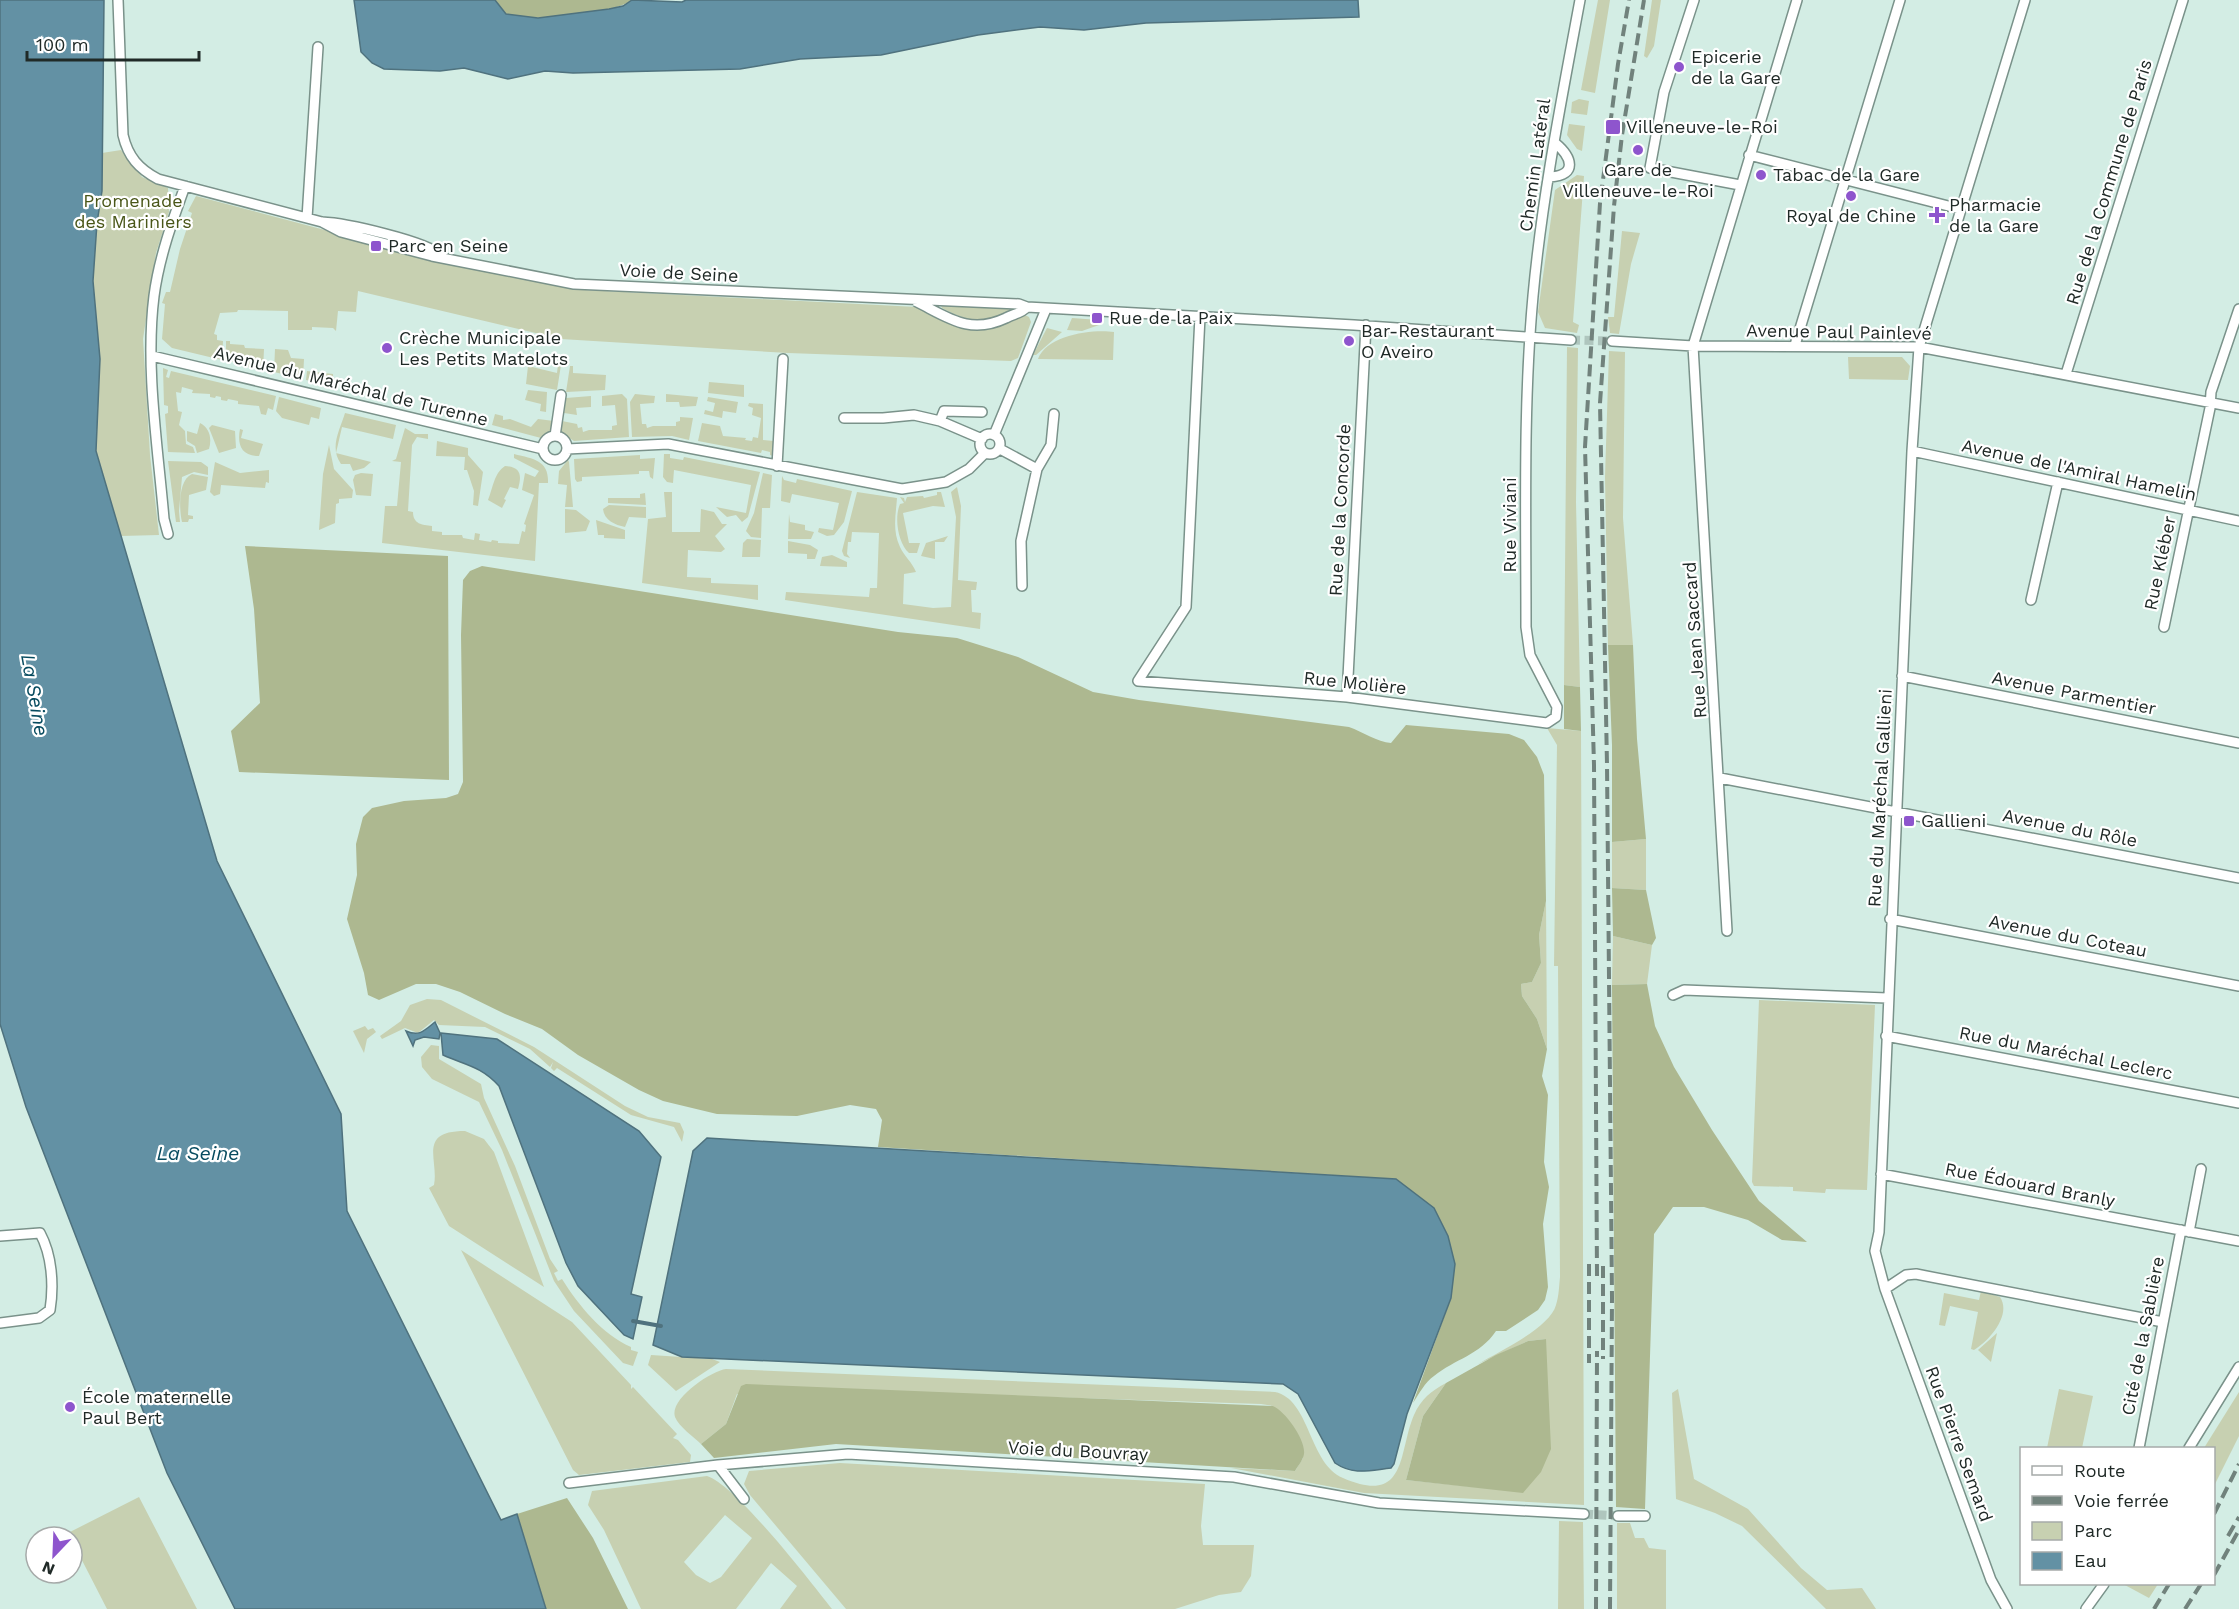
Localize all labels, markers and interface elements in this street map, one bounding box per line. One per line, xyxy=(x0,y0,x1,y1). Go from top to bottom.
scale bar xyxy=(27,24,200,62)
text: 100 m xyxy=(36,34,89,55)
place label: Epicerie de la Gare xyxy=(1691,46,1781,88)
street label: Rue de la Commune de Paris xyxy=(2061,57,2156,307)
marker: Epicerie de la Gare xyxy=(1672,60,1686,74)
street label: Chemin Latéral xyxy=(1515,96,1554,233)
place label: Villeneuve-le-Roi xyxy=(1626,116,1778,137)
marker: Villeneuve-le-Roi xyxy=(1604,118,1622,136)
marker: Gare de Villeneuve-le-Roi xyxy=(1631,143,1645,157)
place label: Gare de Villeneuve-le-Roi xyxy=(1562,159,1714,201)
place label: Tabac de la Gare xyxy=(1773,164,1920,185)
marker: Tabac de la Gare xyxy=(1754,168,1768,182)
marker: Royal de Chine xyxy=(1844,189,1858,203)
park label: Promenade des Mariniers xyxy=(74,190,192,232)
place label: Pharmacie de la Gare xyxy=(1949,194,2041,236)
place label: Royal de Chine xyxy=(1786,205,1916,226)
marker: Pharmacie de la Gare xyxy=(1930,208,1944,222)
place label: Parc en Seine xyxy=(388,235,508,256)
marker: Parc en Seine xyxy=(369,239,383,253)
street label: Voie de Seine xyxy=(619,259,739,286)
place label: Rue de la Paix xyxy=(1109,307,1233,328)
marker: Rue de la Paix xyxy=(1090,311,1104,325)
street label: Avenue Paul Painlevé xyxy=(1746,319,1932,344)
place label: Bar-Restaurant O Aveiro xyxy=(1361,320,1495,362)
place label: Crèche Municipale Les Petits Matelots xyxy=(399,327,568,369)
marker: Bar-Restaurant O Aveiro xyxy=(1342,334,1356,348)
street label: Avenue du Maréchal de Turenne xyxy=(212,341,490,430)
marker: Crèche Municipale Les Petits Matelots xyxy=(380,341,394,355)
street label: Rue de la Concorde xyxy=(1325,423,1355,597)
street label: Avenue de l'Amiral Hamelin xyxy=(1960,434,2198,505)
street label: Rue Viviani xyxy=(1499,477,1520,573)
street label: Rue Kléber xyxy=(2139,514,2180,612)
street label: Rue Jean Saccard xyxy=(1679,561,1710,719)
water label: La Seine xyxy=(16,652,54,738)
street label: Avenue Parmentier xyxy=(1990,666,2158,719)
street label: Rue Molière xyxy=(1302,667,1408,698)
street label: Rue du Maréchal Gallieni xyxy=(1863,688,1896,908)
street label: Avenue du Rôle xyxy=(2001,804,2139,851)
place label: Gallieni xyxy=(1921,810,1986,831)
marker: Gallieni xyxy=(1902,814,1916,828)
street label: Avenue du Coteau xyxy=(1987,910,2149,961)
street label: Rue du Maréchal Leclerc xyxy=(1957,1021,2175,1084)
water label: La Seine xyxy=(156,1141,240,1165)
street label: Rue Édouard Branly xyxy=(1943,1158,2118,1211)
street label: Cité de la Sablière xyxy=(2117,1255,2168,1417)
street label: Rue Pierre Semard xyxy=(1922,1363,1997,1525)
place label: École maternelle Paul Bert xyxy=(82,1386,231,1428)
marker: École maternelle Paul Bert xyxy=(63,1400,77,1414)
street label: Voie du Bouvray xyxy=(1007,1436,1149,1465)
legend xyxy=(2020,1447,2215,1585)
text: Route xyxy=(2074,1460,2126,1481)
text: Voie ferrée xyxy=(2074,1490,2169,1511)
text: Parc xyxy=(2074,1520,2112,1541)
north arrow xyxy=(24,1525,84,1585)
text: Eau xyxy=(2074,1550,2107,1571)
text: N xyxy=(39,1557,58,1579)

